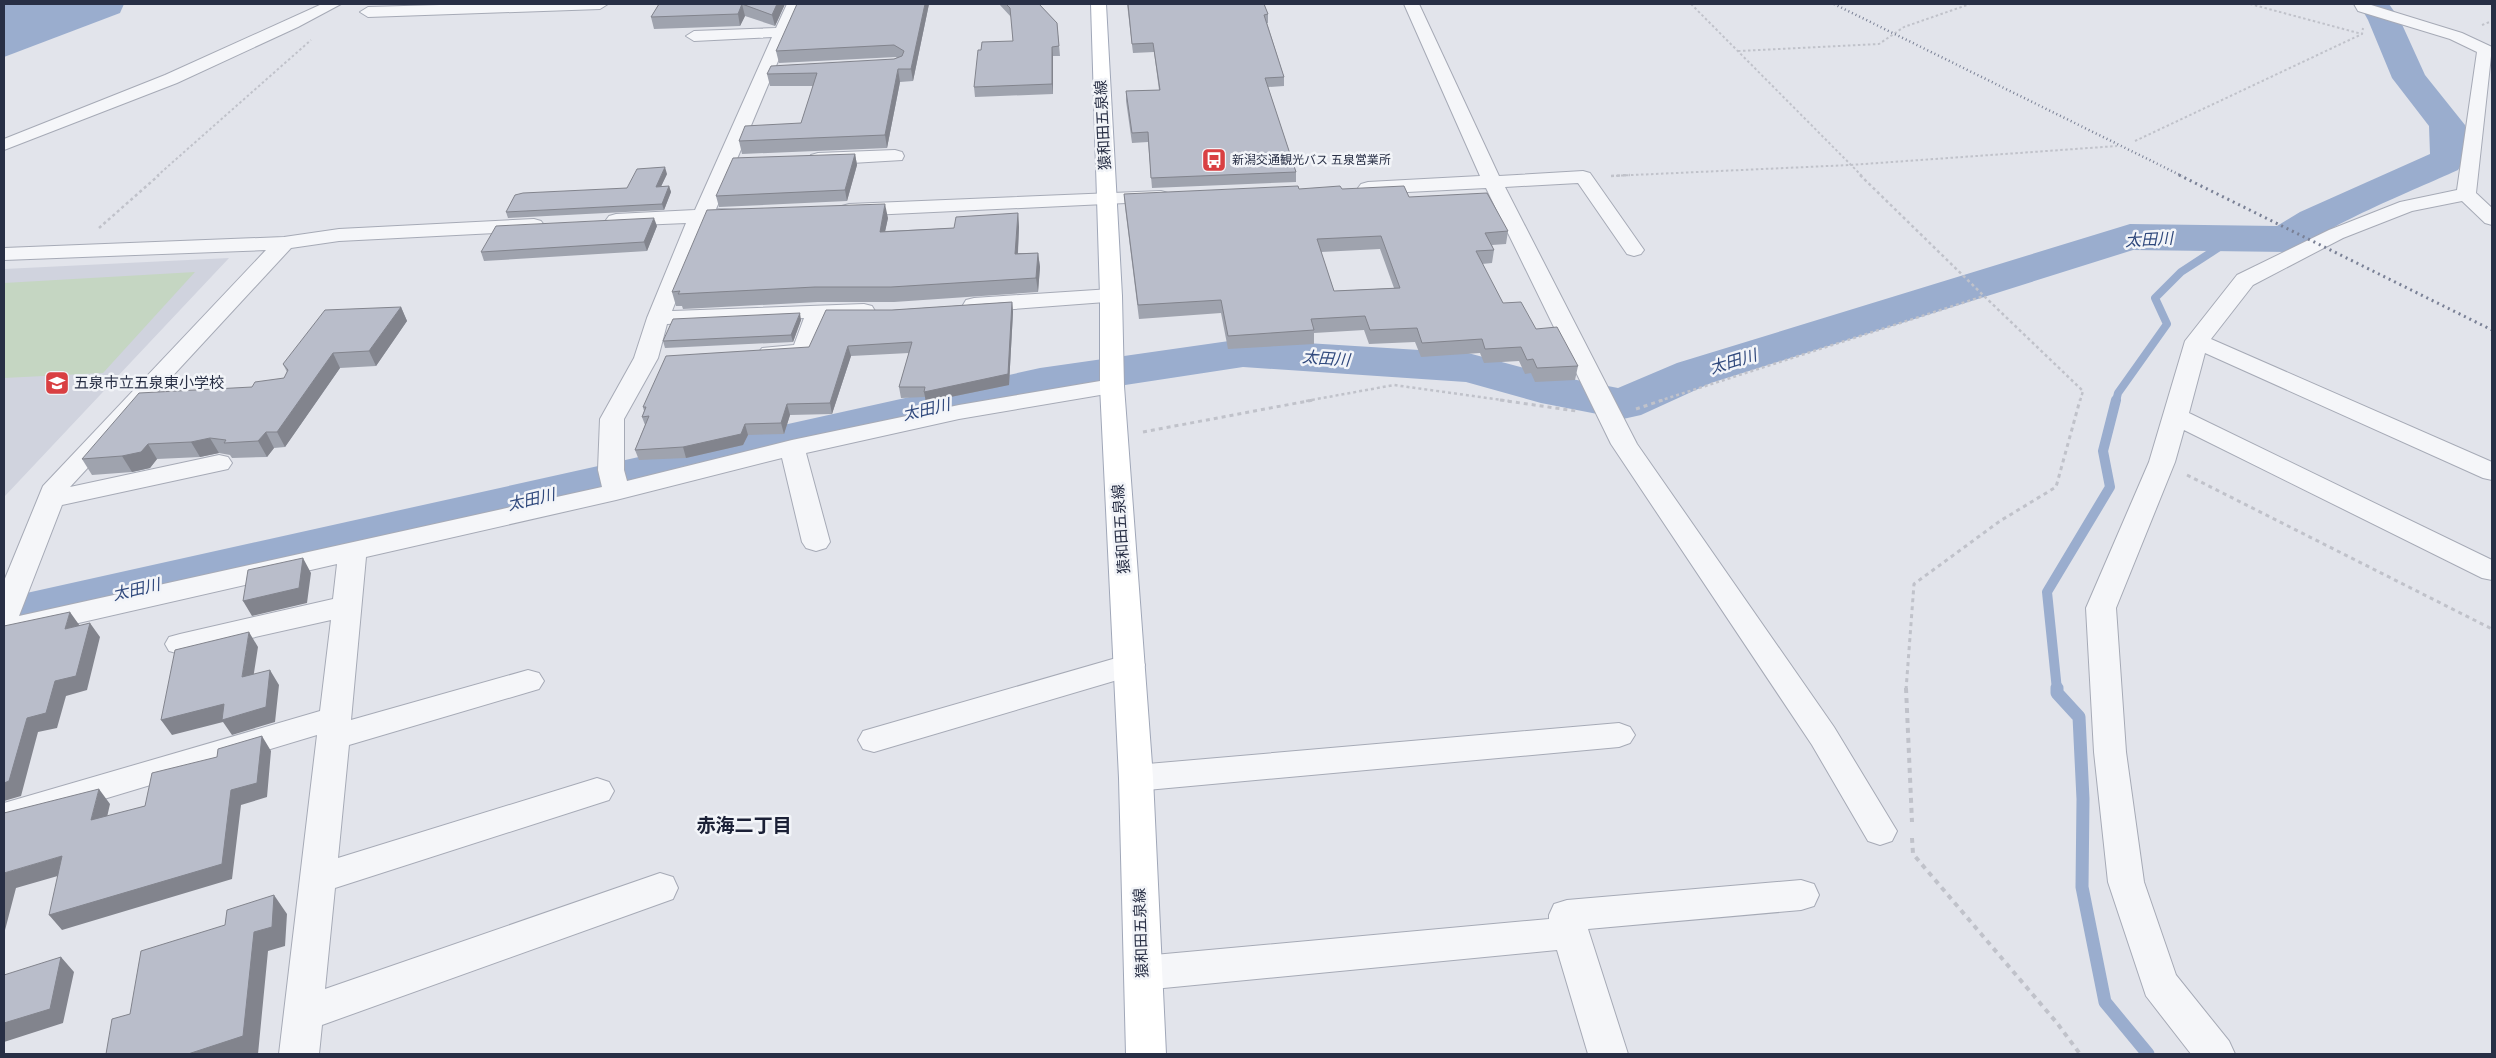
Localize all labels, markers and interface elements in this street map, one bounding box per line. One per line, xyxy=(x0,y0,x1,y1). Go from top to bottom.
street label: 猿和田五泉線 xyxy=(1091,80,1114,170)
bus stop icon: 新潟交通観光バス 五泉営業所 xyxy=(1201,147,1227,173)
place label: 新潟交通観光バス 五泉営業所 xyxy=(1232,152,1391,168)
water label: 太田川 xyxy=(2125,228,2176,251)
water label: 太田川 xyxy=(1707,344,1761,379)
water label: 太田川 xyxy=(1301,346,1353,371)
school or university icon: 五泉市立五泉東小学校 xyxy=(44,370,70,396)
place label: 五泉市立五泉東小学校 xyxy=(74,373,224,392)
water label: 太田川 xyxy=(900,393,954,425)
water label: 太田川 xyxy=(505,483,559,515)
street label: 猿和田五泉線 xyxy=(1108,483,1133,575)
water label: 太田川 xyxy=(110,573,164,605)
district label: 赤海二丁目 xyxy=(696,813,792,838)
street label: 猿和田五泉線 xyxy=(1129,888,1152,978)

